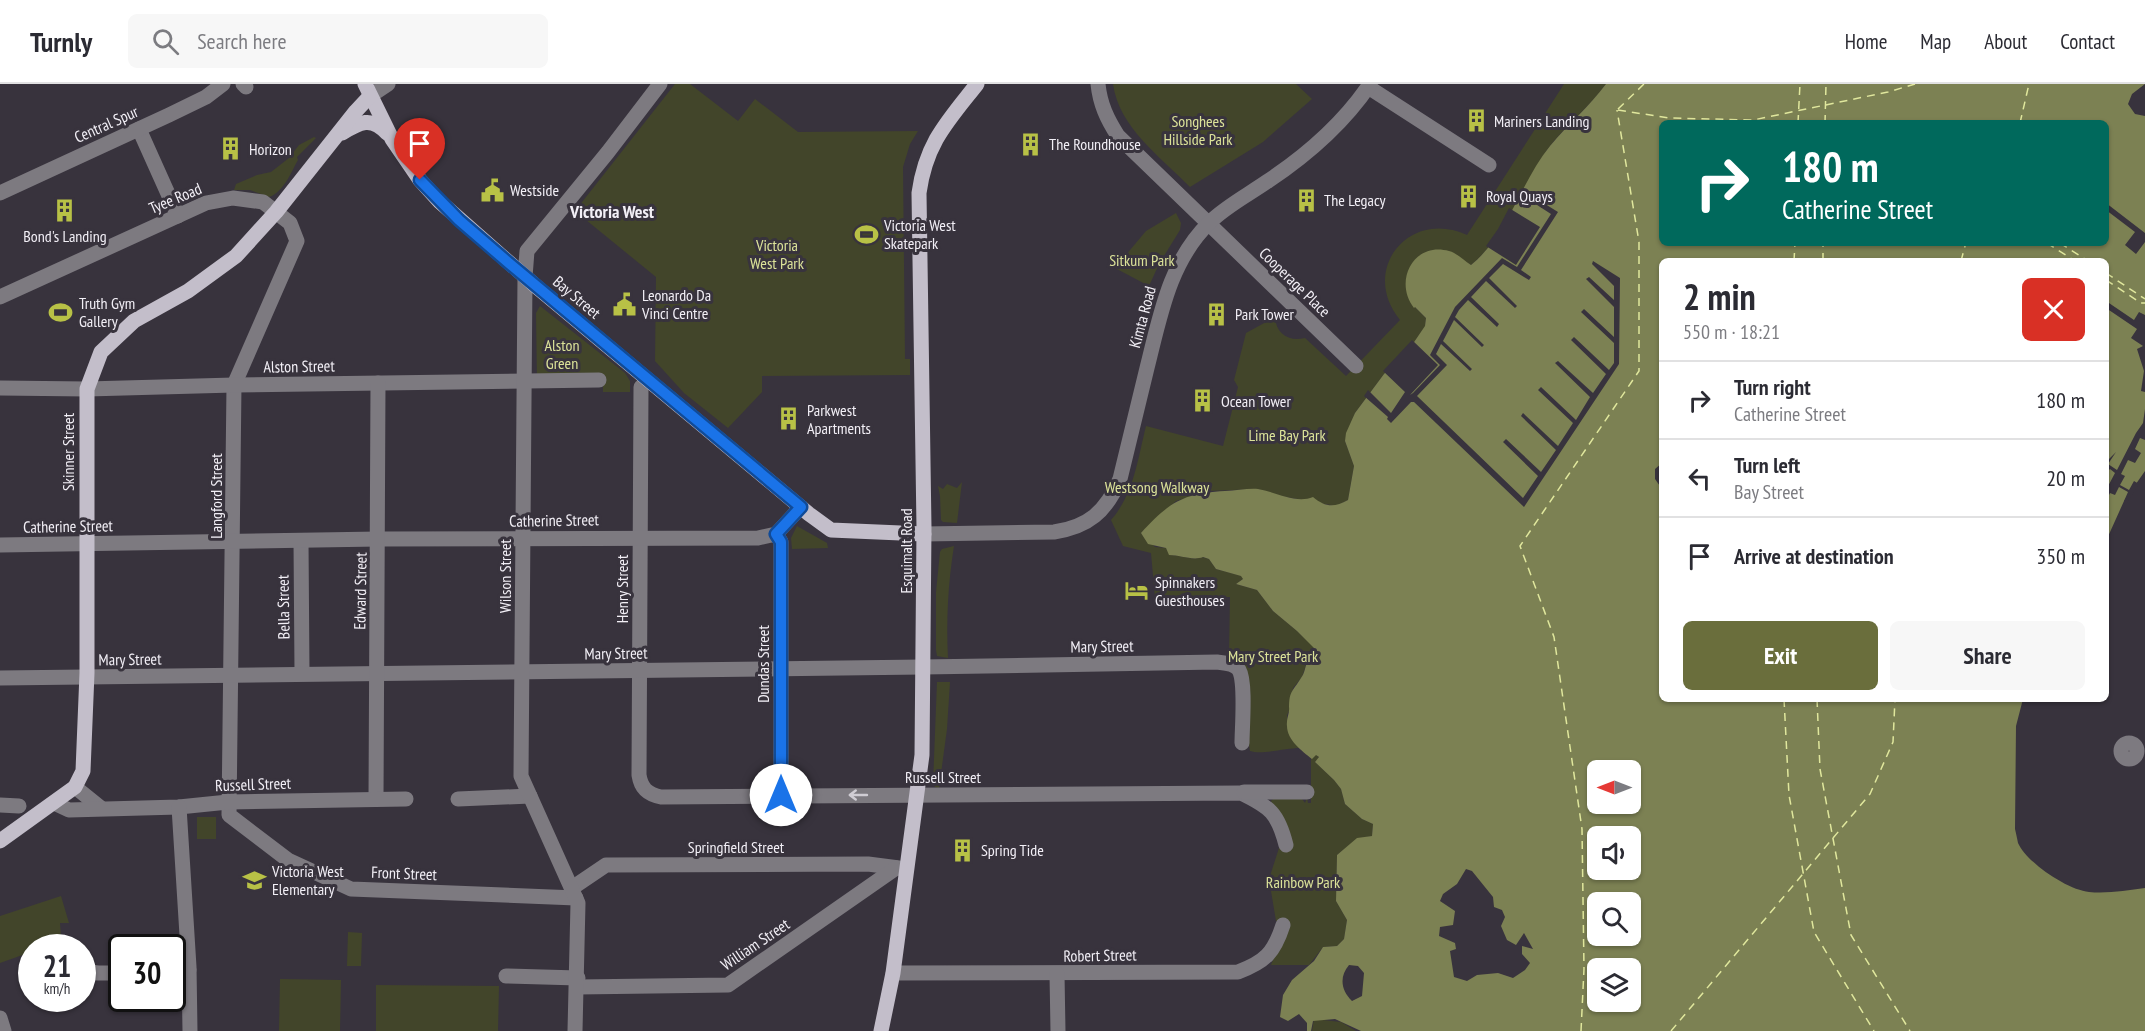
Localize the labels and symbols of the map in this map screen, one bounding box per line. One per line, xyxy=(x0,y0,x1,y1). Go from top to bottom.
street label: Central Spur xyxy=(71,101,142,147)
building icon: Mariners Landing xyxy=(1463,108,1489,134)
park label: Songhees Hillside Park xyxy=(1163,111,1233,149)
place label: Mariners Landing xyxy=(1494,111,1589,131)
pin xyxy=(394,118,445,180)
building icon: The Roundhouse xyxy=(1018,131,1044,157)
place label: The Roundhouse xyxy=(1049,134,1141,154)
building icon: Horizon xyxy=(218,136,244,162)
place label: Horizon xyxy=(249,139,292,159)
public building icon: Westside xyxy=(479,177,505,203)
street label: Tyee Road xyxy=(146,178,204,218)
place label: Westside xyxy=(510,180,559,200)
building icon: Royal Quays xyxy=(1455,183,1481,209)
place label: Royal Quays xyxy=(1486,186,1553,206)
building icon: The Legacy xyxy=(1293,187,1319,213)
place label: The Legacy xyxy=(1324,190,1385,210)
building icon: Bond's Landing xyxy=(52,198,78,224)
district label: Victoria West xyxy=(569,200,655,223)
place label: Victoria West Skatepark xyxy=(883,215,956,253)
sports icon: Victoria West Skatepark xyxy=(853,221,879,247)
place label: Bond's Landing xyxy=(23,226,107,246)
park label: Victoria West Park xyxy=(750,235,805,273)
street label: Cooperage Place xyxy=(1255,243,1335,321)
park label: Sitkum Park xyxy=(1109,250,1176,270)
street label: Bay Street xyxy=(549,271,605,323)
street label: Kimta Road xyxy=(1124,284,1160,350)
place label: Leonardo Da Vinci Centre xyxy=(641,285,711,323)
public building icon: Leonardo Da Vinci Centre xyxy=(611,291,637,317)
place label: Truth Gym Gallery xyxy=(79,293,135,331)
sports icon: Truth Gym Gallery xyxy=(48,299,74,325)
building icon: Park Tower xyxy=(1204,301,1230,327)
place label: Park Tower xyxy=(1235,304,1295,324)
park label: Alston Green xyxy=(545,335,579,373)
street label: Alston Street xyxy=(263,355,335,377)
building icon: Ocean Tower xyxy=(1190,388,1216,414)
place label: Ocean Tower xyxy=(1221,391,1291,411)
place label: Parkwest Apartments xyxy=(807,400,871,438)
building icon: Parkwest Apartments xyxy=(776,406,802,432)
street label: Skinner Street xyxy=(58,412,78,491)
park label: Lime Bay Park xyxy=(1248,425,1326,445)
street label: Langford Street xyxy=(206,453,226,539)
park label: Westsong Walkway xyxy=(1105,477,1209,497)
street label: Esquimalt Road xyxy=(896,508,916,594)
street label: Catherine Street xyxy=(509,509,600,531)
street label: Catherine Street xyxy=(23,515,114,537)
street label: Wilson Street xyxy=(495,538,515,613)
street label: Edward Street xyxy=(349,552,371,630)
street label: Henry Street xyxy=(612,554,632,623)
place label: Spinnakers Guesthouses xyxy=(1155,572,1225,610)
street label: Bella Street xyxy=(272,574,294,639)
hotel icon: Spinnakers Guesthouses xyxy=(1124,578,1150,604)
street label: Dundas Street xyxy=(753,625,773,703)
street label: Mary Street xyxy=(1070,635,1134,657)
street label: Mary Street xyxy=(584,642,648,664)
park label: Mary Street Park xyxy=(1228,646,1319,666)
street label: Mary Street xyxy=(98,648,162,670)
north arrow xyxy=(1587,760,1641,814)
position arrow xyxy=(749,763,813,827)
street label: Russell Street xyxy=(905,767,982,787)
street label: Russell Street xyxy=(215,773,292,795)
one-way arrow xyxy=(849,789,869,801)
street label: Springfield Street xyxy=(688,837,785,857)
building icon: Spring Tide xyxy=(950,837,976,863)
place label: Spring Tide xyxy=(981,840,1044,860)
place label: Victoria West Elementary xyxy=(271,861,344,899)
street label: Front Street xyxy=(371,862,438,884)
school or university icon: Victoria West Elementary xyxy=(241,867,267,893)
park label: Rainbow Park xyxy=(1266,872,1341,892)
street label: William Street xyxy=(717,913,794,974)
speed limit sign: 30 xyxy=(108,934,186,1012)
street label: Robert Street xyxy=(1063,944,1137,966)

